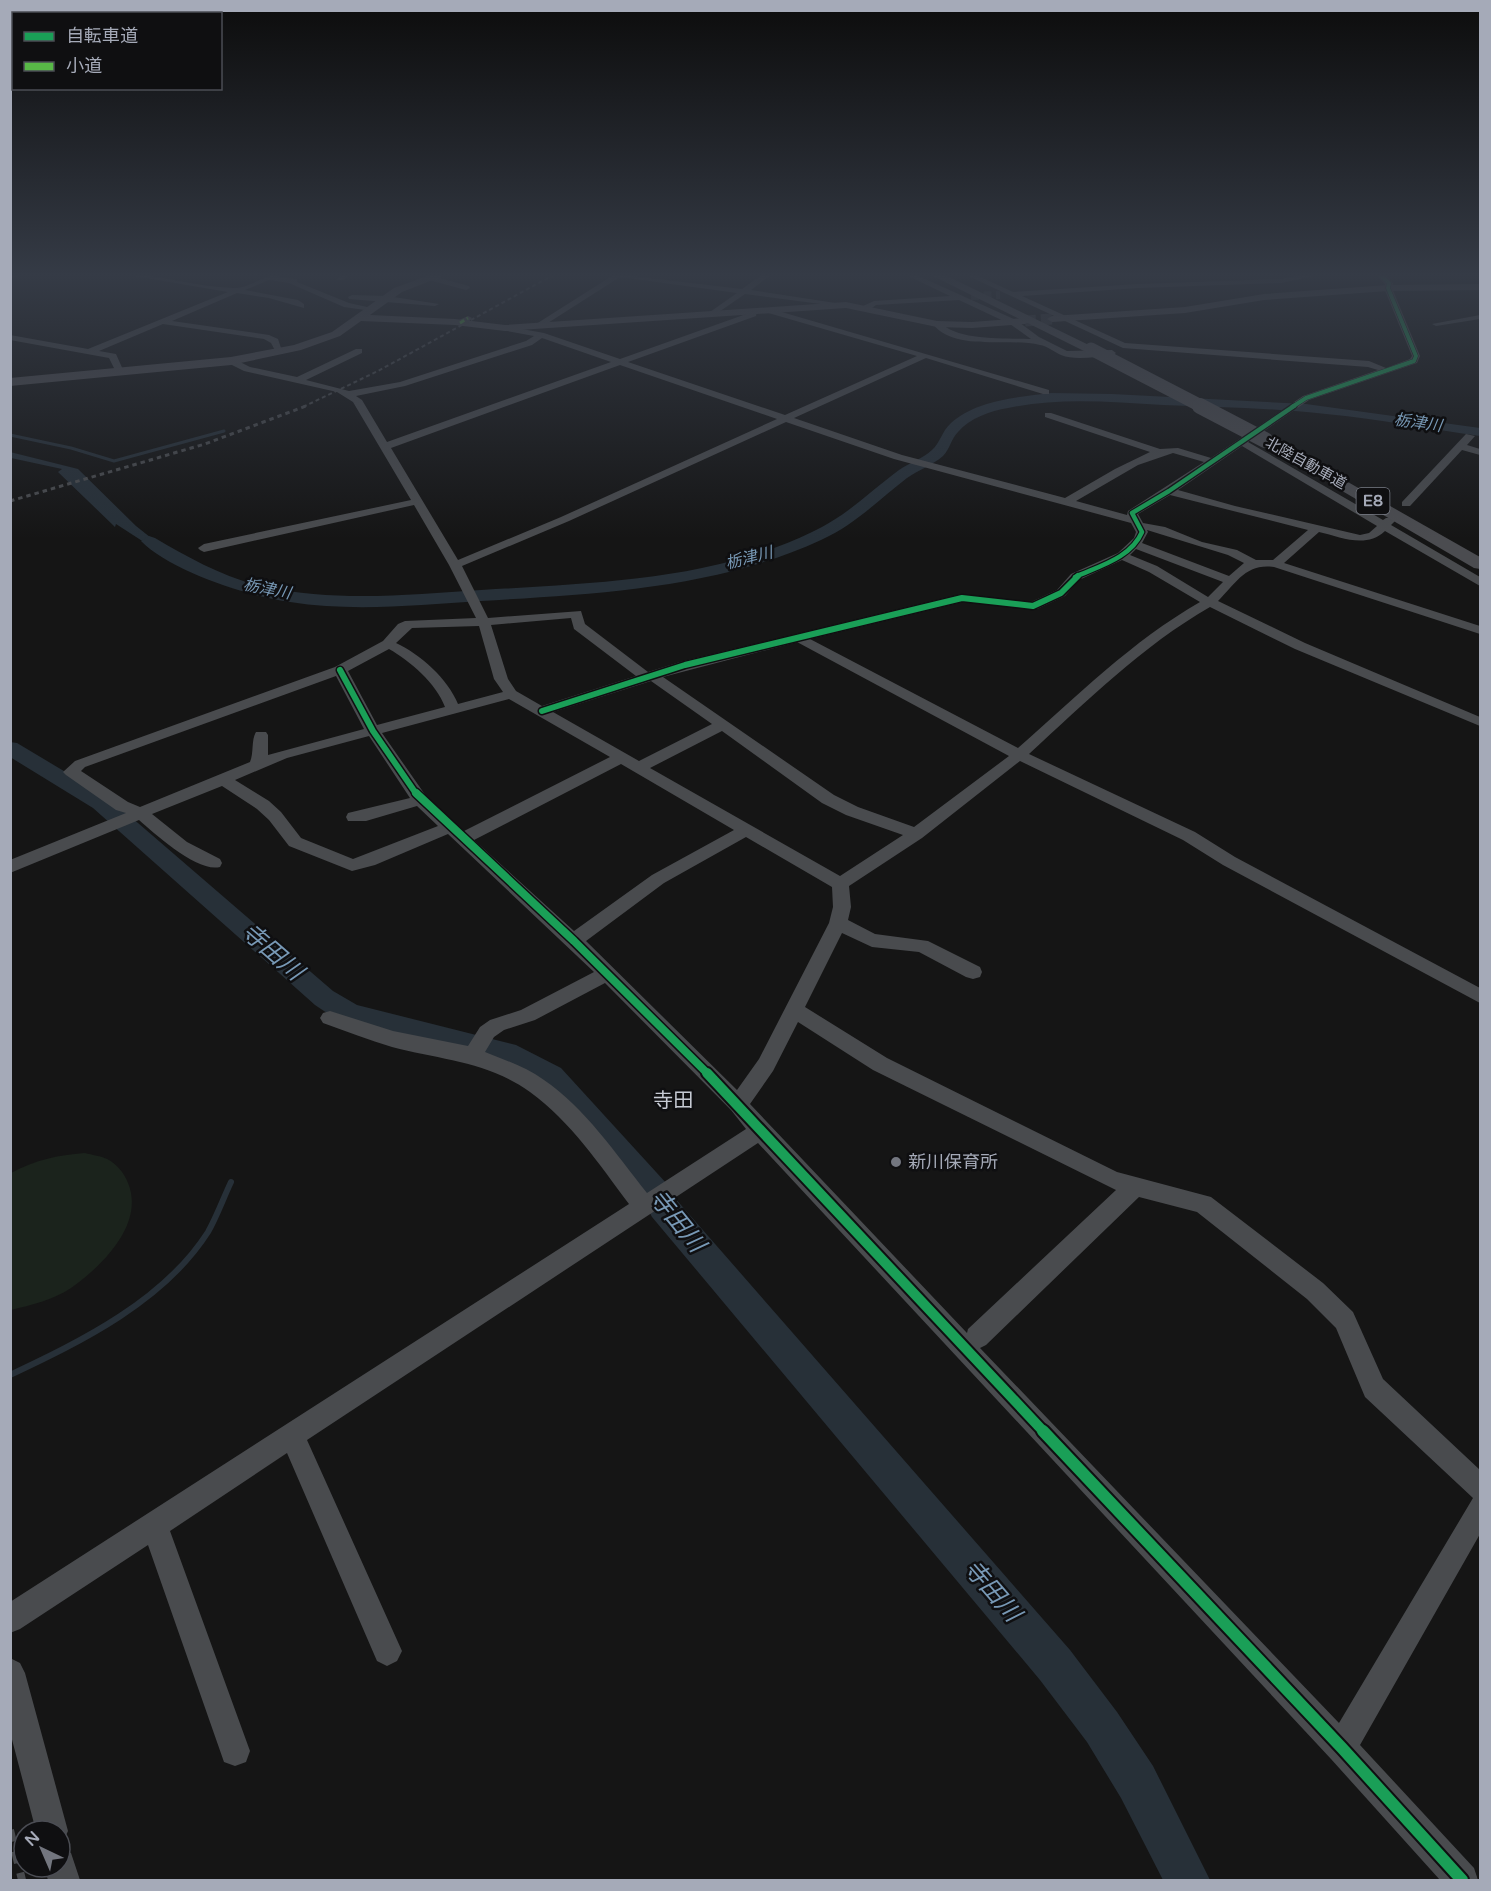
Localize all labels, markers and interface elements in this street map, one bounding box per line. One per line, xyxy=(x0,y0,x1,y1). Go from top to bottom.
legend xyxy=(12,12,222,90)
text: 自転車道 xyxy=(66,25,138,47)
text: 小道 xyxy=(66,55,102,77)
water label: 栃津川 xyxy=(1393,410,1445,437)
street label: 北陸自動車道 xyxy=(1262,433,1350,493)
road number: E8 xyxy=(1356,488,1390,514)
water label: 栃津川 xyxy=(723,542,777,574)
water label: 栃津川 xyxy=(242,575,294,604)
water label: 寺田川 xyxy=(235,917,311,989)
district label: 寺田 xyxy=(653,1089,693,1113)
place label: 新川保育所 xyxy=(908,1151,998,1173)
marker: 新川保育所 xyxy=(889,1155,903,1169)
water label: 寺田川 xyxy=(643,1184,713,1260)
water label: 寺田川 xyxy=(957,1554,1029,1630)
north arrow xyxy=(12,1819,72,1879)
text: N xyxy=(21,1827,44,1851)

